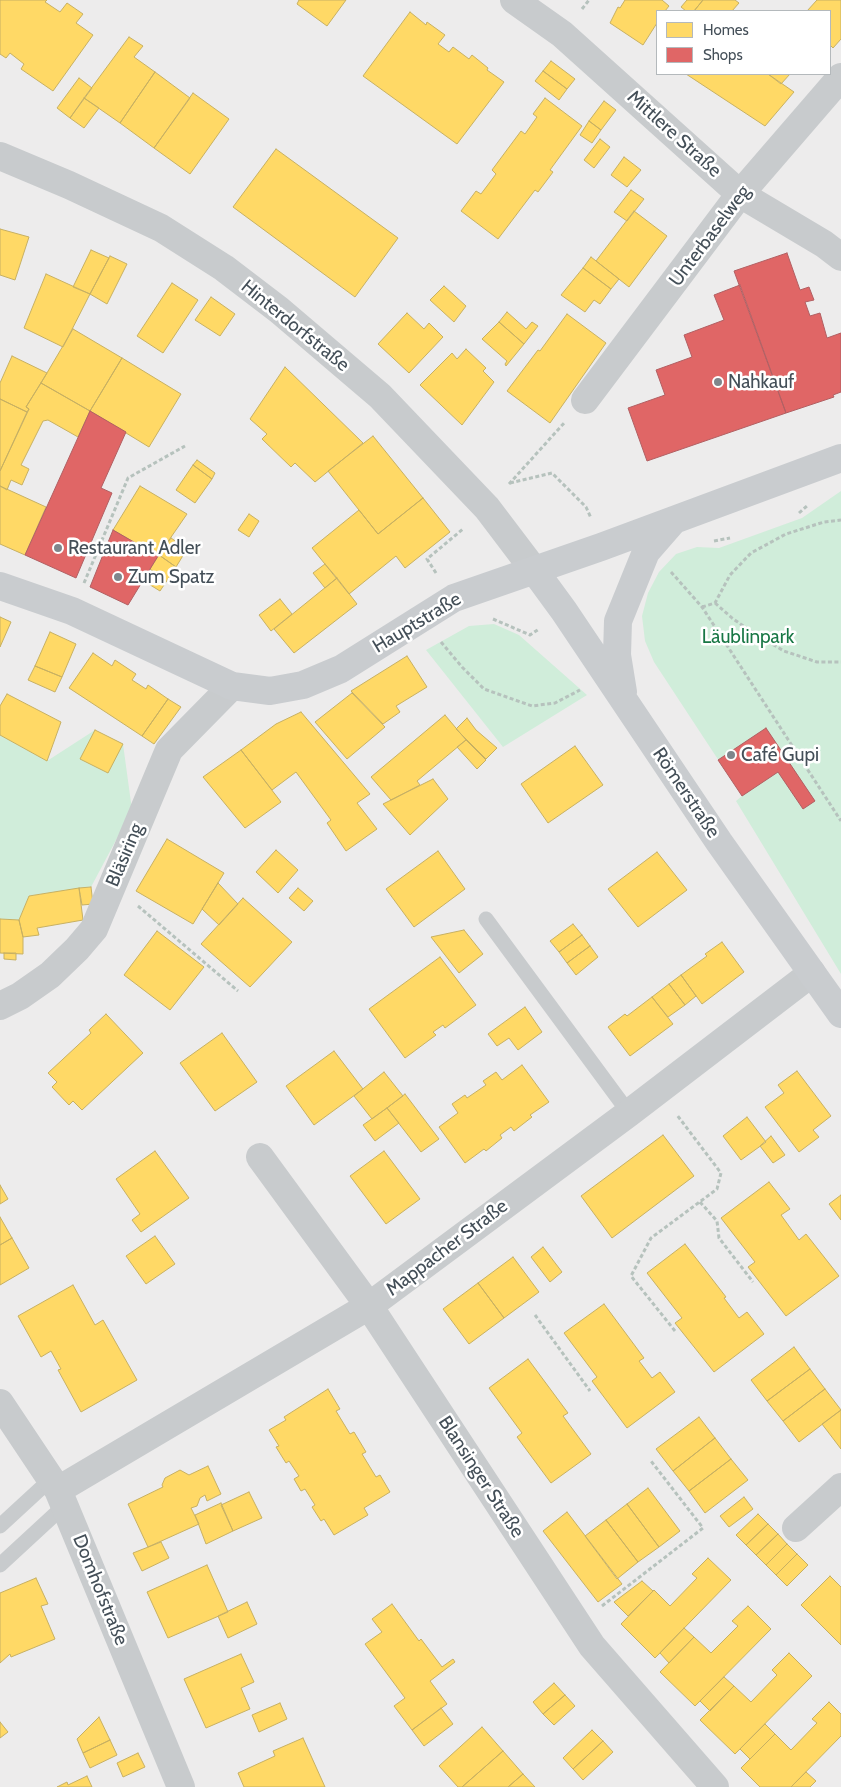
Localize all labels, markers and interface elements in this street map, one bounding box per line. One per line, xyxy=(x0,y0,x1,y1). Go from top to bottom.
legend xyxy=(656,10,831,75)
text: Homes xyxy=(703,21,749,39)
text: Shops xyxy=(703,46,743,64)
street label: Mittlere Straße xyxy=(622,86,726,182)
street label: Unterbaselweg xyxy=(665,181,755,291)
street label: Hinterdorfstraße xyxy=(236,275,354,377)
place label: Nahkauf xyxy=(728,371,794,393)
marker: Nahkauf xyxy=(712,376,724,388)
place label: Restaurant Adler xyxy=(68,537,200,559)
marker: Restaurant Adler xyxy=(52,542,64,554)
place label: Zum Spatz xyxy=(128,566,215,588)
marker: Zum Spatz xyxy=(112,571,124,583)
street label: Hauptstraße xyxy=(369,588,465,658)
park label: Läublinpark xyxy=(702,626,794,648)
street label: Römerstraße xyxy=(648,744,724,842)
place label: Café Gupi xyxy=(741,744,819,766)
marker: Café Gupi xyxy=(725,749,737,761)
street label: Bläsiring xyxy=(101,820,149,890)
street label: Mappacher Straße xyxy=(382,1195,512,1301)
street label: Blansinger Straße xyxy=(433,1412,529,1542)
street label: Domhofstraße xyxy=(67,1531,133,1649)

